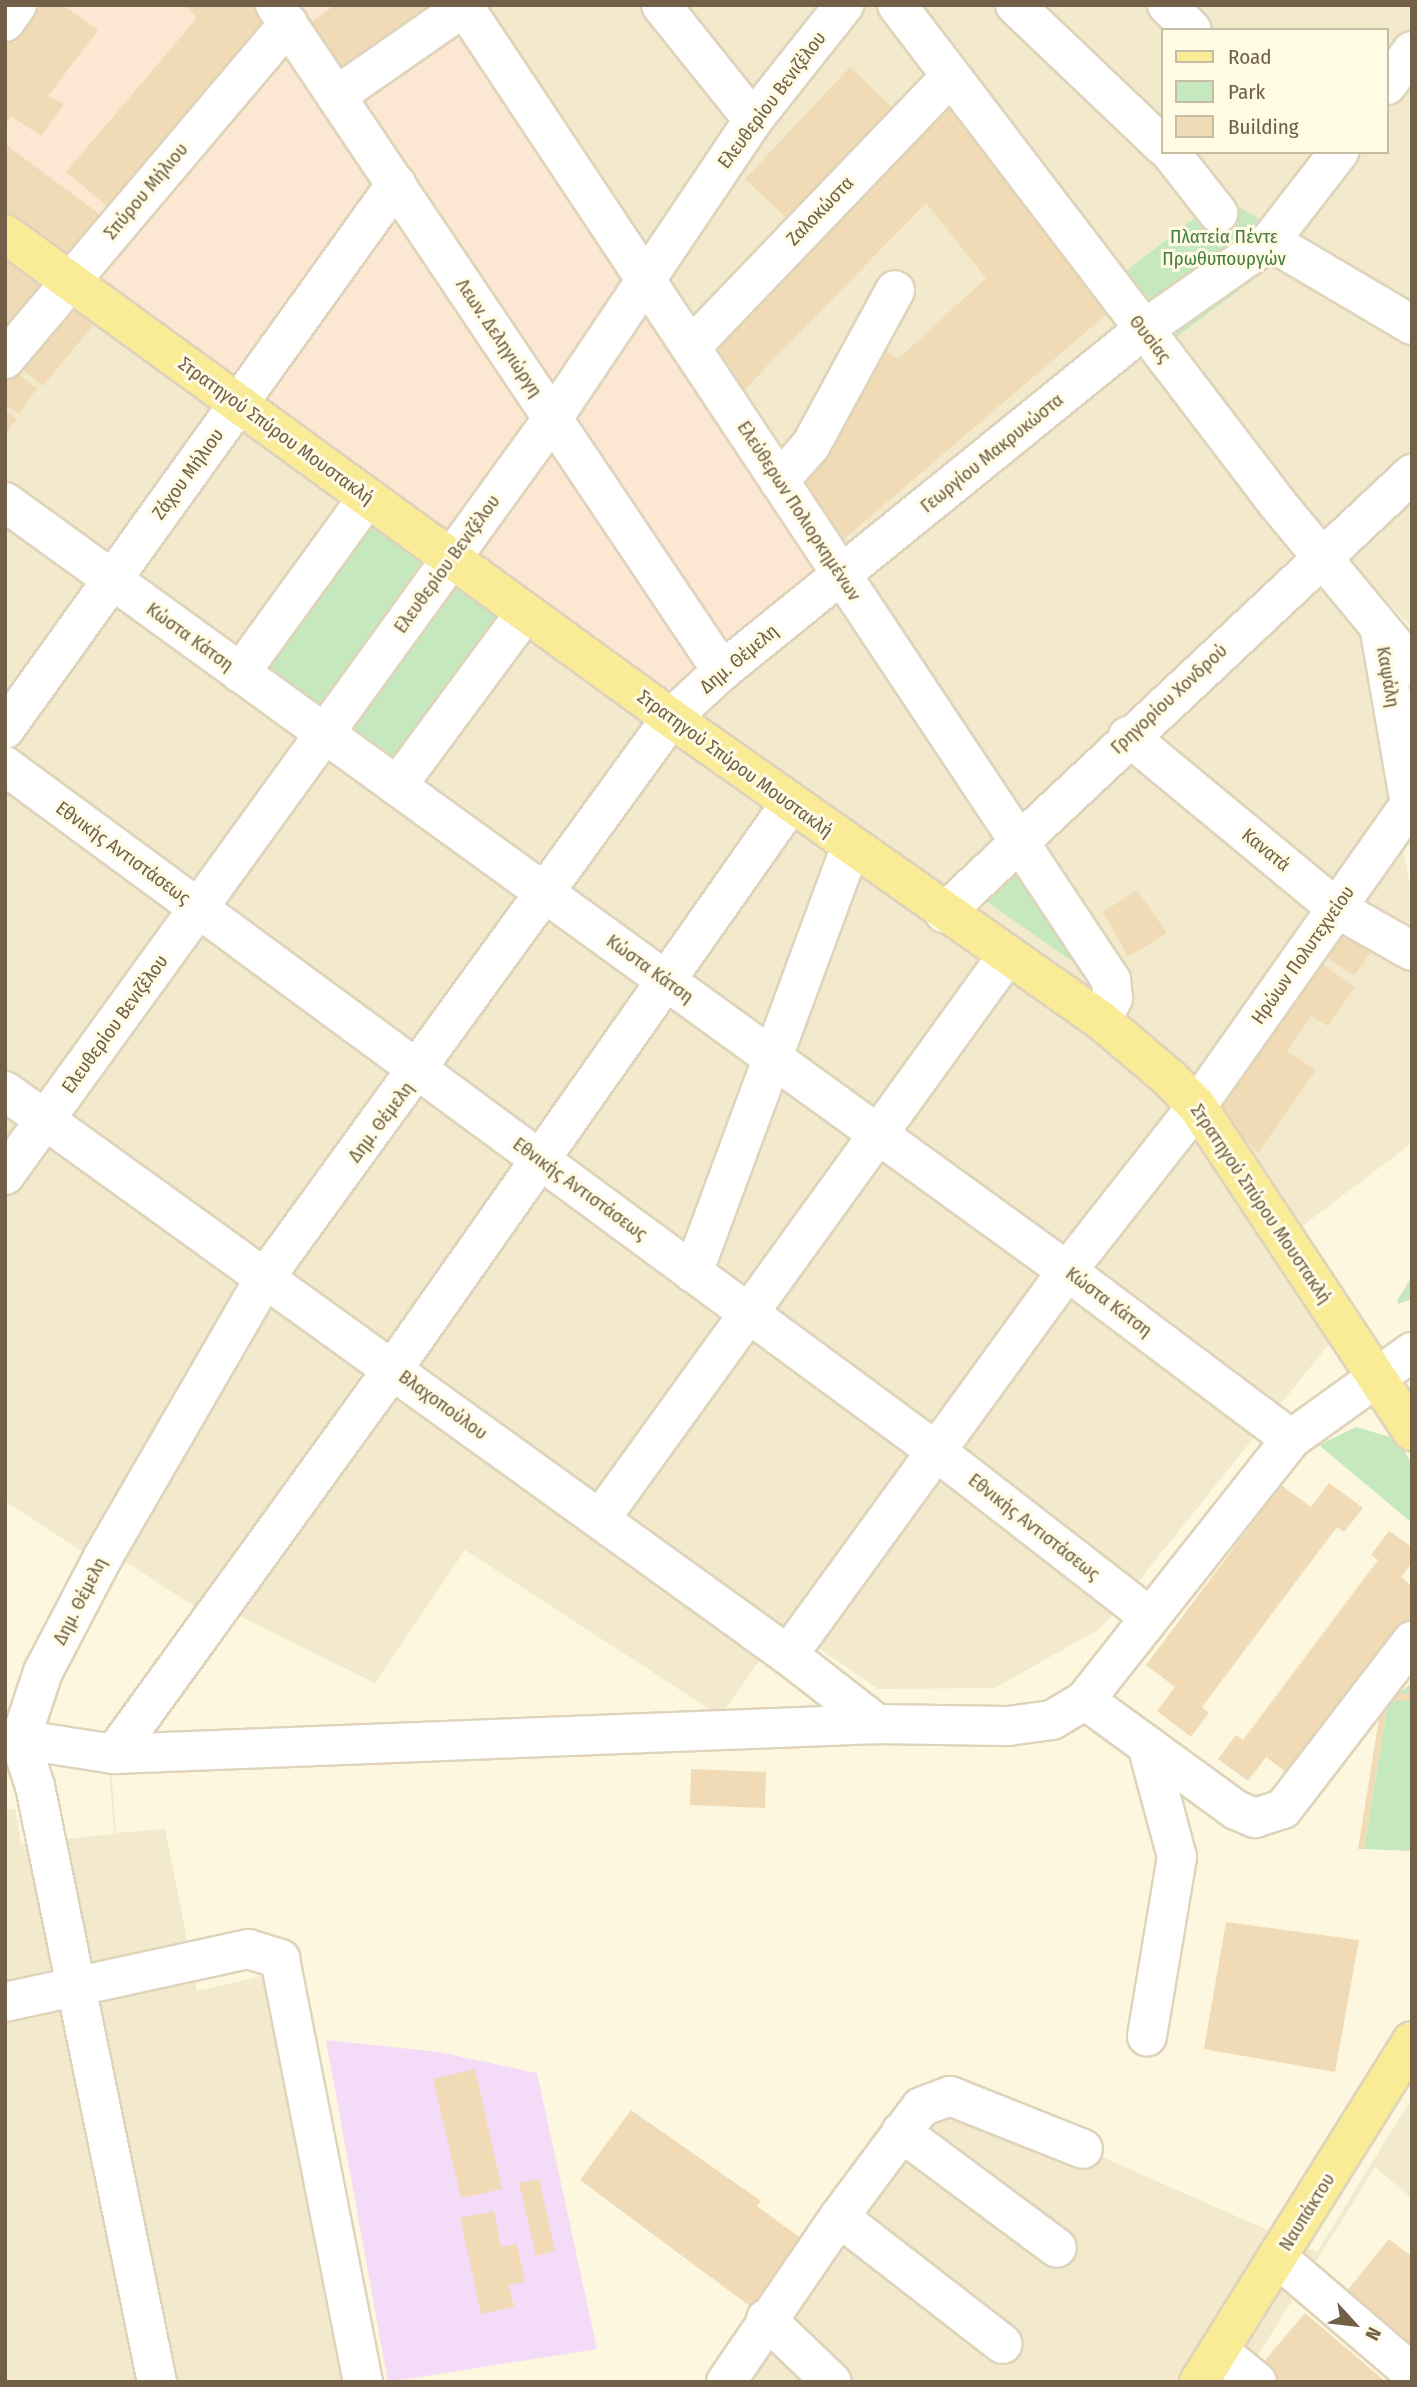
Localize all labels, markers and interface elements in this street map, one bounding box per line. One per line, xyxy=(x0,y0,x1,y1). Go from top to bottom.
street label: Ελευθερίου Βενιζέλου xyxy=(713,27,831,173)
legend xyxy=(1162,28,1389,154)
text: Road xyxy=(1228,44,1272,70)
text: Park xyxy=(1228,79,1265,105)
text: Building xyxy=(1228,114,1299,140)
street label: Σπύρου Μήλιου xyxy=(99,138,193,244)
street label: Ζαλοκώστα xyxy=(782,172,858,250)
park label: Πλατεία Πέντε Πρωθυπουργών xyxy=(1162,226,1286,270)
street label: Λεων. Δεληγιώργη xyxy=(451,274,547,402)
street label: Θυσίας xyxy=(1124,310,1176,368)
street label: Στρατηγού Σπύρου Μουστακλή xyxy=(174,352,378,510)
street label: Γεωργίου Μακρυκώστα xyxy=(916,388,1068,518)
street label: Ελεύθερων Πολιορκημένων xyxy=(732,417,866,605)
street label: Ζάχου Μήλιου xyxy=(147,424,229,524)
street label: Ελευθερίου Βενιζέλου xyxy=(389,490,505,638)
street label: Κώστα Κάτση xyxy=(142,598,238,676)
street label: Δημ. Θέμελη xyxy=(695,620,783,698)
street label: Γρηγορίου Χονδρού xyxy=(1106,639,1232,759)
street label: Καψάλη xyxy=(1371,645,1405,709)
street label: Στρατηγού Σπύρου Μουστακλή xyxy=(633,685,837,843)
street label: Εθνικής Αντιστάσεως xyxy=(51,797,195,909)
street label: Κανατά xyxy=(1237,824,1295,876)
street label: Ηρώων Πολυτεχνείου xyxy=(1247,881,1359,1029)
street label: Κώστα Κάτση xyxy=(602,930,698,1008)
street label: Ελευθερίου Βενιζέλου xyxy=(57,950,173,1098)
street label: Δημ. Θέμελη xyxy=(343,1077,419,1167)
street label: Στρατηγού Σπύρου Μουστακλή xyxy=(1186,1100,1336,1308)
street label: Εθνικής Αντιστάσεως xyxy=(508,1133,652,1245)
street label: Κώστα Κάτση xyxy=(1061,1262,1157,1342)
street label: Βλαχοπούλου xyxy=(394,1365,492,1445)
street label: Εθνικής Αντιστάσεως xyxy=(964,1469,1104,1585)
street label: Δημ. Θέμελη xyxy=(48,1553,112,1649)
street label: Ναυπάκτου xyxy=(1274,2169,1340,2255)
north arrow xyxy=(1319,2289,1389,2359)
text: N xyxy=(1360,2323,1386,2344)

